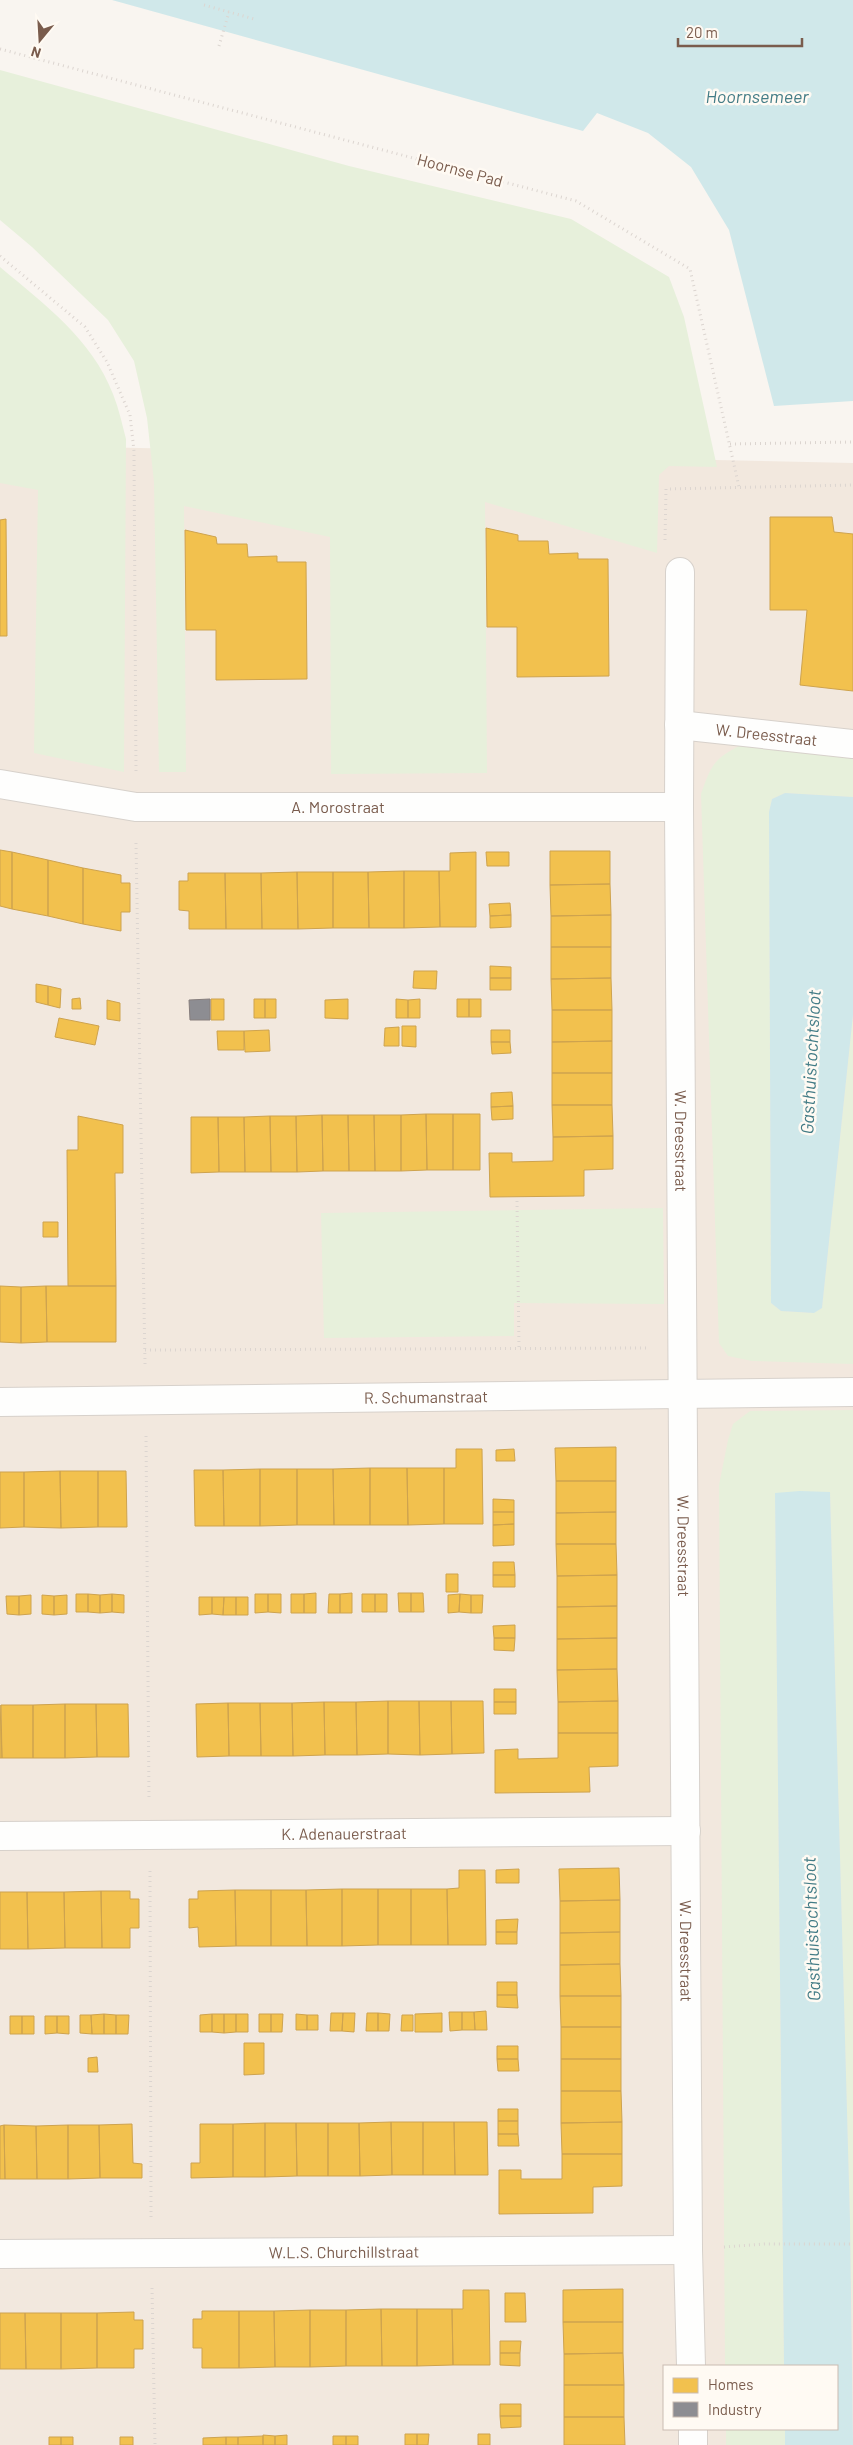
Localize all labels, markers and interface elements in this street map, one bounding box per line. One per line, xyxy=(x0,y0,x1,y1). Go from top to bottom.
north arrow xyxy=(15,15,65,65)
scale bar xyxy=(678,15,802,47)
text: 20 m xyxy=(686,23,718,41)
text: N xyxy=(29,43,43,62)
water label: Hoornsemeer xyxy=(705,85,809,107)
street label: Hoornse Pad xyxy=(415,149,505,190)
street label: W. Dreesstraat xyxy=(715,719,818,749)
street label: A. Morostraat xyxy=(291,797,385,816)
water label: Gasthuistochtsloot xyxy=(795,989,825,1135)
street label: W. Dreesstraat xyxy=(672,1090,691,1192)
street label: R. Schumanstraat xyxy=(364,1386,488,1407)
street label: W. Dreesstraat xyxy=(674,1495,694,1597)
street label: K. Adenauerstraat xyxy=(281,1823,407,1843)
water label: Gasthuistochtsloot xyxy=(797,1856,825,2002)
street label: W. Dreesstraat xyxy=(677,1900,696,2002)
street label: W.L.S. Churchillstraat xyxy=(269,2242,419,2261)
legend xyxy=(663,2365,838,2430)
text: Homes xyxy=(708,2375,753,2393)
text: Industry xyxy=(708,2400,762,2418)

